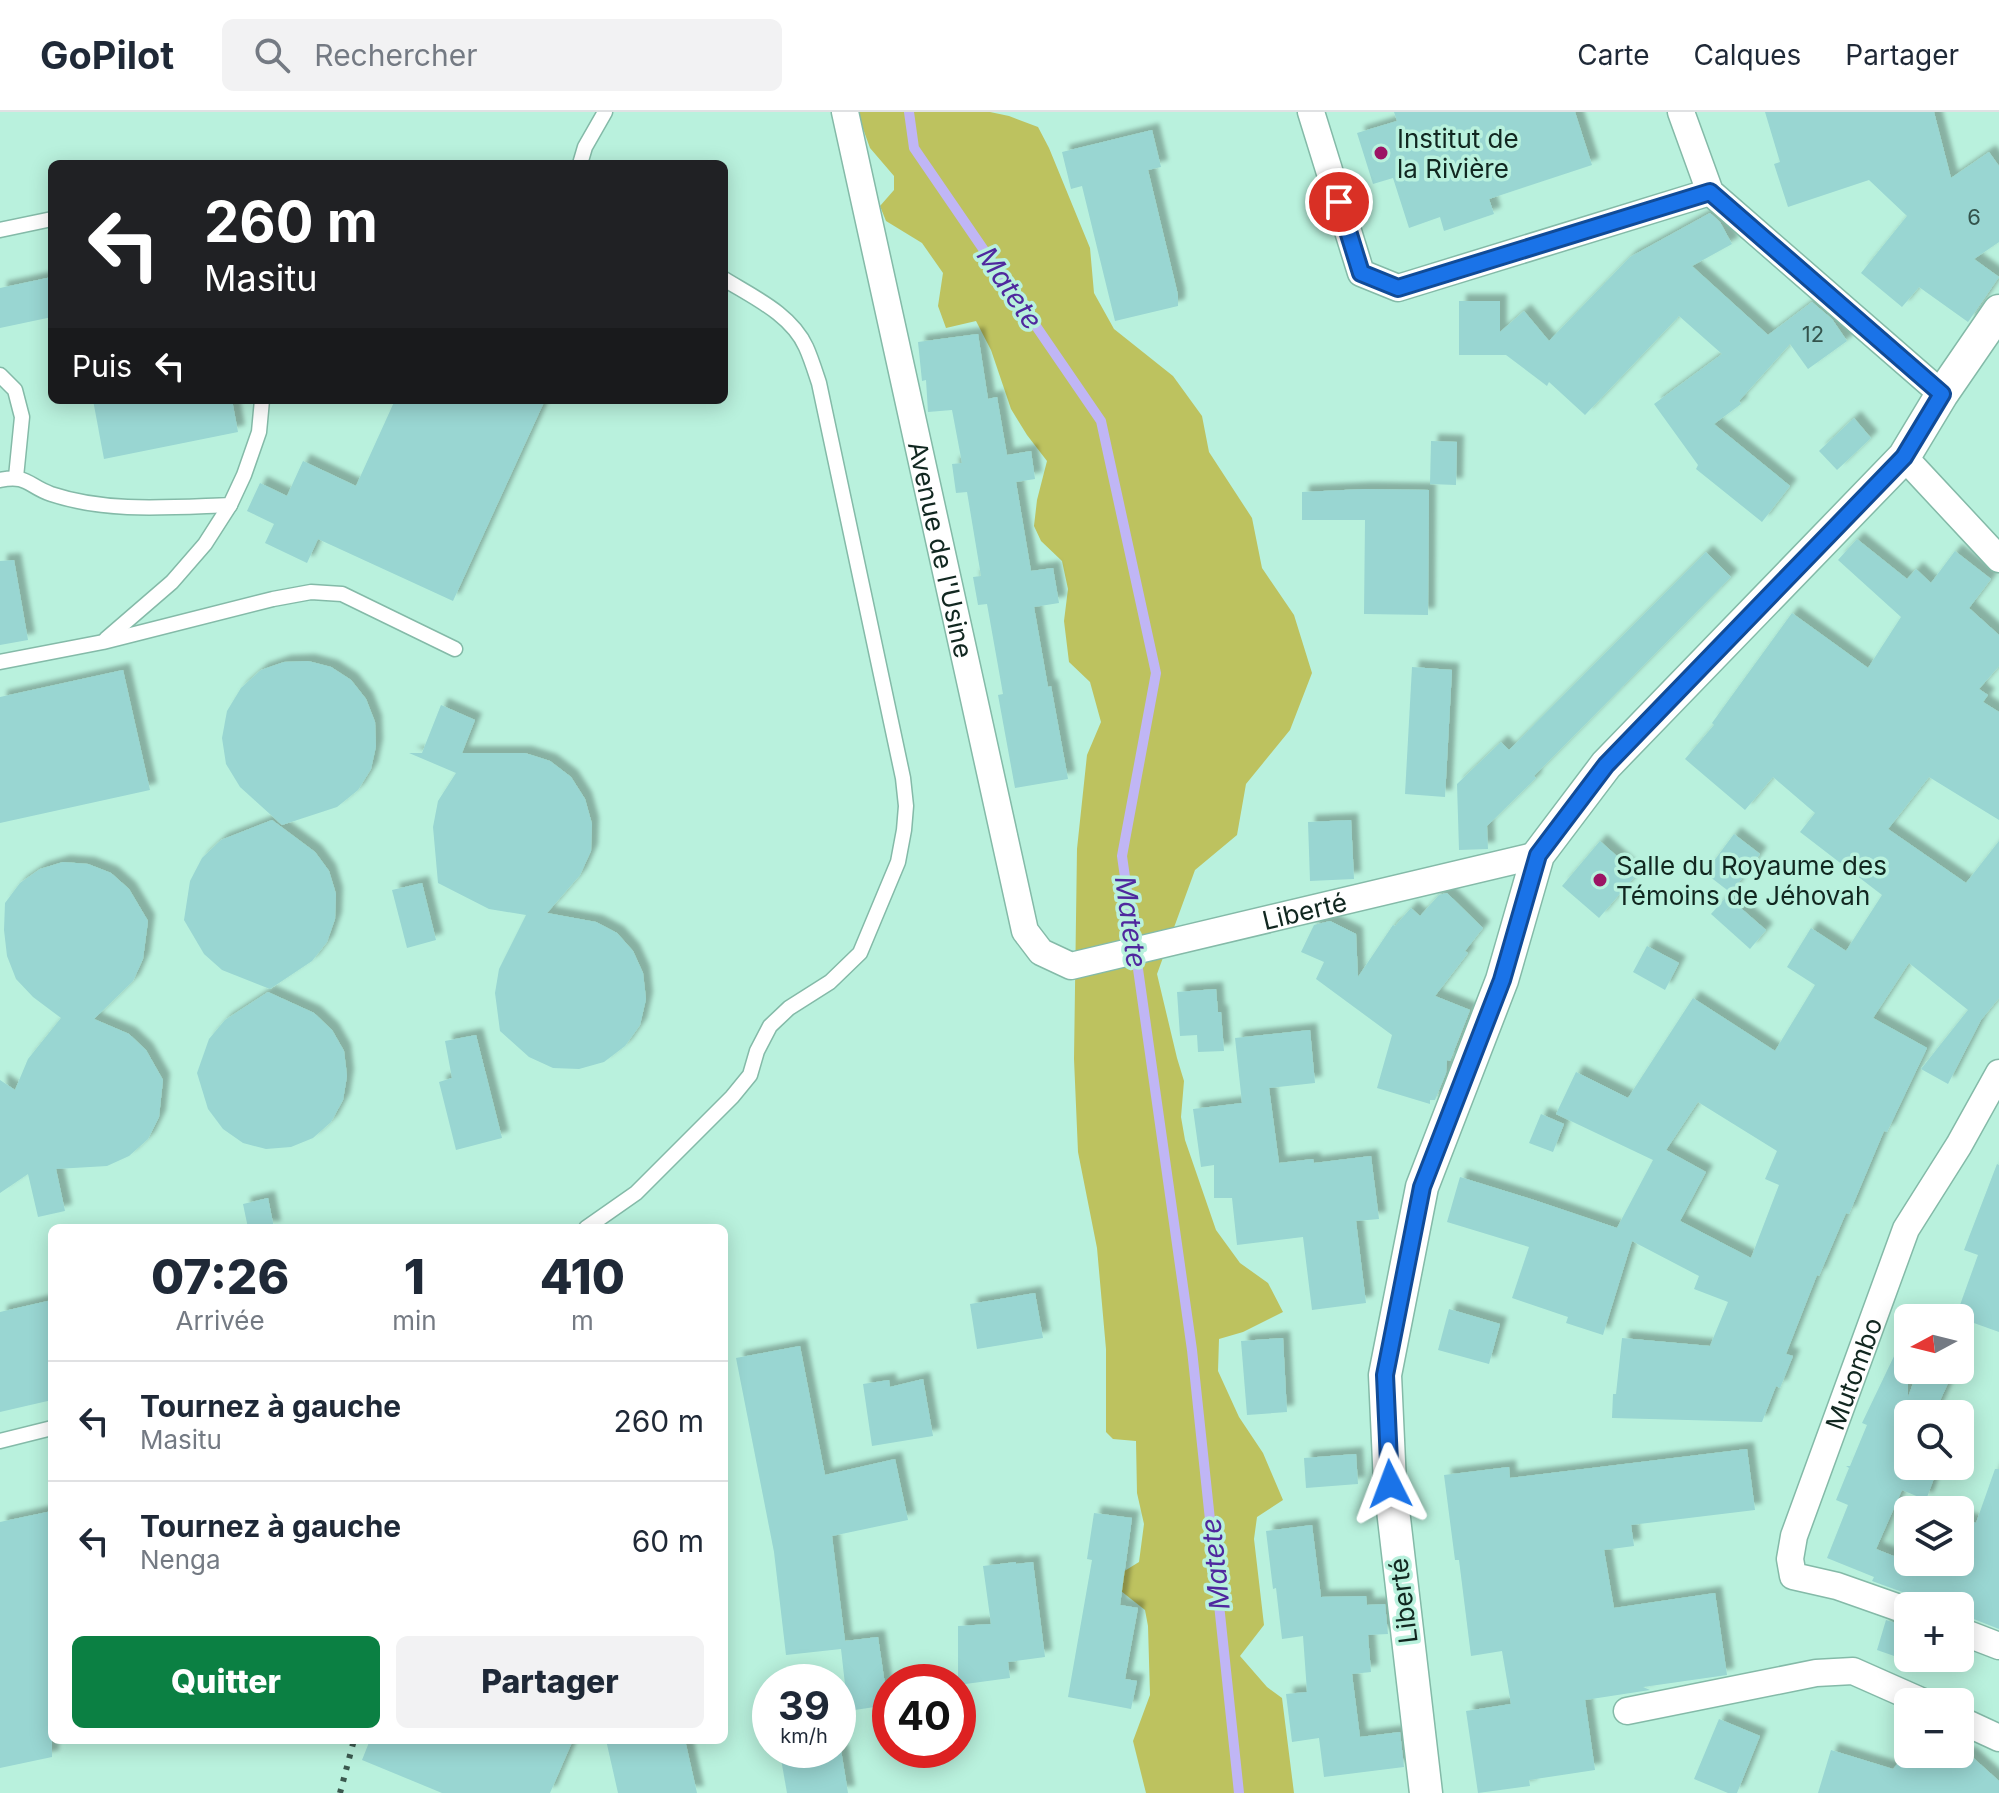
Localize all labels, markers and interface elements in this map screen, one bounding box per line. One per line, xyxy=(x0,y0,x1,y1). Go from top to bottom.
search box xyxy=(222,19,782,91)
text: GoPilot xyxy=(40,32,174,78)
icon: search xyxy=(250,33,294,77)
text: Rechercher xyxy=(314,37,477,73)
text: Carte xyxy=(1577,38,1650,72)
text: Calques xyxy=(1694,38,1801,72)
text: Partager xyxy=(1845,38,1959,72)
place label: Institut de la Rivière xyxy=(1397,123,1519,184)
marker: Institut de la Rivière xyxy=(1372,144,1390,162)
pin xyxy=(1305,168,1373,236)
icon: arrive xyxy=(1317,180,1361,224)
text: 260 m xyxy=(204,188,378,256)
icon: left xyxy=(72,192,176,296)
house number: 6 xyxy=(1967,204,1981,230)
water label: Matete xyxy=(970,240,1050,336)
text: Masitu xyxy=(204,256,318,300)
house number: 12 xyxy=(1802,321,1824,347)
icon: left xyxy=(148,344,192,388)
text: Puis xyxy=(72,348,132,384)
street label: Avenue de l'Usine xyxy=(902,438,980,661)
place label: Salle du Royaume des Témoins de Jéhovah xyxy=(1616,850,1887,911)
marker: Salle du Royaume des Témoins de Jéhovah xyxy=(1591,871,1609,889)
water label: Matete xyxy=(1108,874,1154,970)
street label: Liberté xyxy=(1259,886,1350,936)
text: 07:26 xyxy=(151,1247,289,1306)
text: 1 xyxy=(404,1247,425,1306)
text: 410 xyxy=(540,1247,625,1306)
north arrow xyxy=(1894,1304,1974,1384)
map controls xyxy=(1894,1304,1974,1768)
text: Arrivée xyxy=(176,1305,265,1336)
text: min xyxy=(392,1305,437,1336)
text: m xyxy=(571,1305,594,1336)
street label: Mutombo xyxy=(1819,1313,1888,1434)
text: Tournez à gauche xyxy=(140,1388,401,1424)
icon: left xyxy=(72,1399,116,1443)
button: search xyxy=(1894,1400,1974,1480)
text: 260 m xyxy=(613,1403,704,1439)
text: Masitu xyxy=(140,1424,222,1455)
position arrow xyxy=(1348,1442,1432,1526)
button: layers xyxy=(1894,1496,1974,1576)
text: Tournez à gauche xyxy=(140,1508,401,1544)
water label: Matete xyxy=(1193,1516,1237,1612)
icon: left xyxy=(72,1519,116,1563)
text: 60 m xyxy=(632,1523,704,1559)
text: Nenga xyxy=(140,1544,221,1575)
street label: Liberté xyxy=(1382,1557,1424,1645)
button: + xyxy=(1894,1592,1974,1672)
button: Quitter xyxy=(72,1636,380,1728)
button: Partager xyxy=(396,1636,704,1728)
speed limit sign: 40 xyxy=(872,1664,976,1768)
text: 39 xyxy=(778,1681,830,1730)
button: − xyxy=(1894,1688,1974,1768)
text: km/h xyxy=(780,1724,828,1748)

